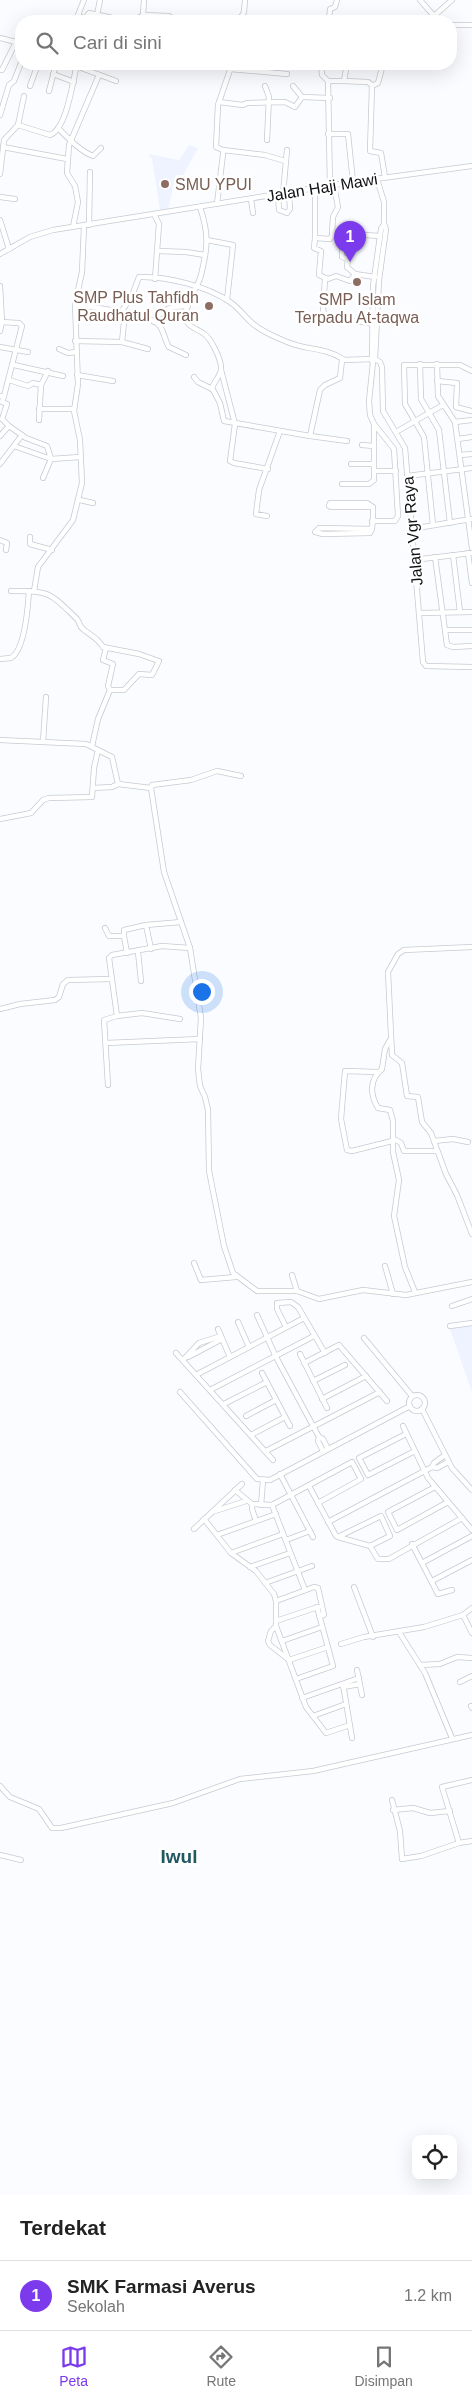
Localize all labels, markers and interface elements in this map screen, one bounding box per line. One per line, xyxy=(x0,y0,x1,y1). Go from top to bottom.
search box xyxy=(15,15,457,70)
icon: search xyxy=(33,29,61,57)
text: Cari di sini xyxy=(73,32,162,53)
street label: Jalan Haji Mawi xyxy=(265,170,379,205)
place label: SMU YPUI xyxy=(175,176,252,193)
marker: SMU YPUI xyxy=(159,178,171,190)
pin: 1 xyxy=(334,221,366,262)
marker: SMP Islam Terpadu At-taqwa xyxy=(351,276,363,288)
place label: SMP Plus Tahfidh Raudhatul Quran xyxy=(73,289,199,324)
place label: SMP Islam Terpadu At-taqwa xyxy=(295,291,419,326)
marker: SMP Plus Tahfidh Raudhatul Quran xyxy=(203,300,215,312)
street label: Jalan Vgr Raya xyxy=(399,476,426,586)
your location xyxy=(189,979,215,1005)
district label: Iwul xyxy=(161,1846,197,1867)
map controls xyxy=(412,2135,457,2180)
button: locate xyxy=(412,2135,457,2180)
text: Terdekat xyxy=(20,2216,106,2239)
text: SMK Farmasi Averus xyxy=(67,2276,256,2297)
text: 1 xyxy=(32,2287,40,2304)
text: 1.2 km xyxy=(404,2287,452,2304)
text: Sekolah xyxy=(67,2298,125,2315)
tab: Peta xyxy=(59,2343,88,2389)
tab: Rute xyxy=(206,2343,236,2389)
tab: Disimpan xyxy=(354,2343,413,2389)

